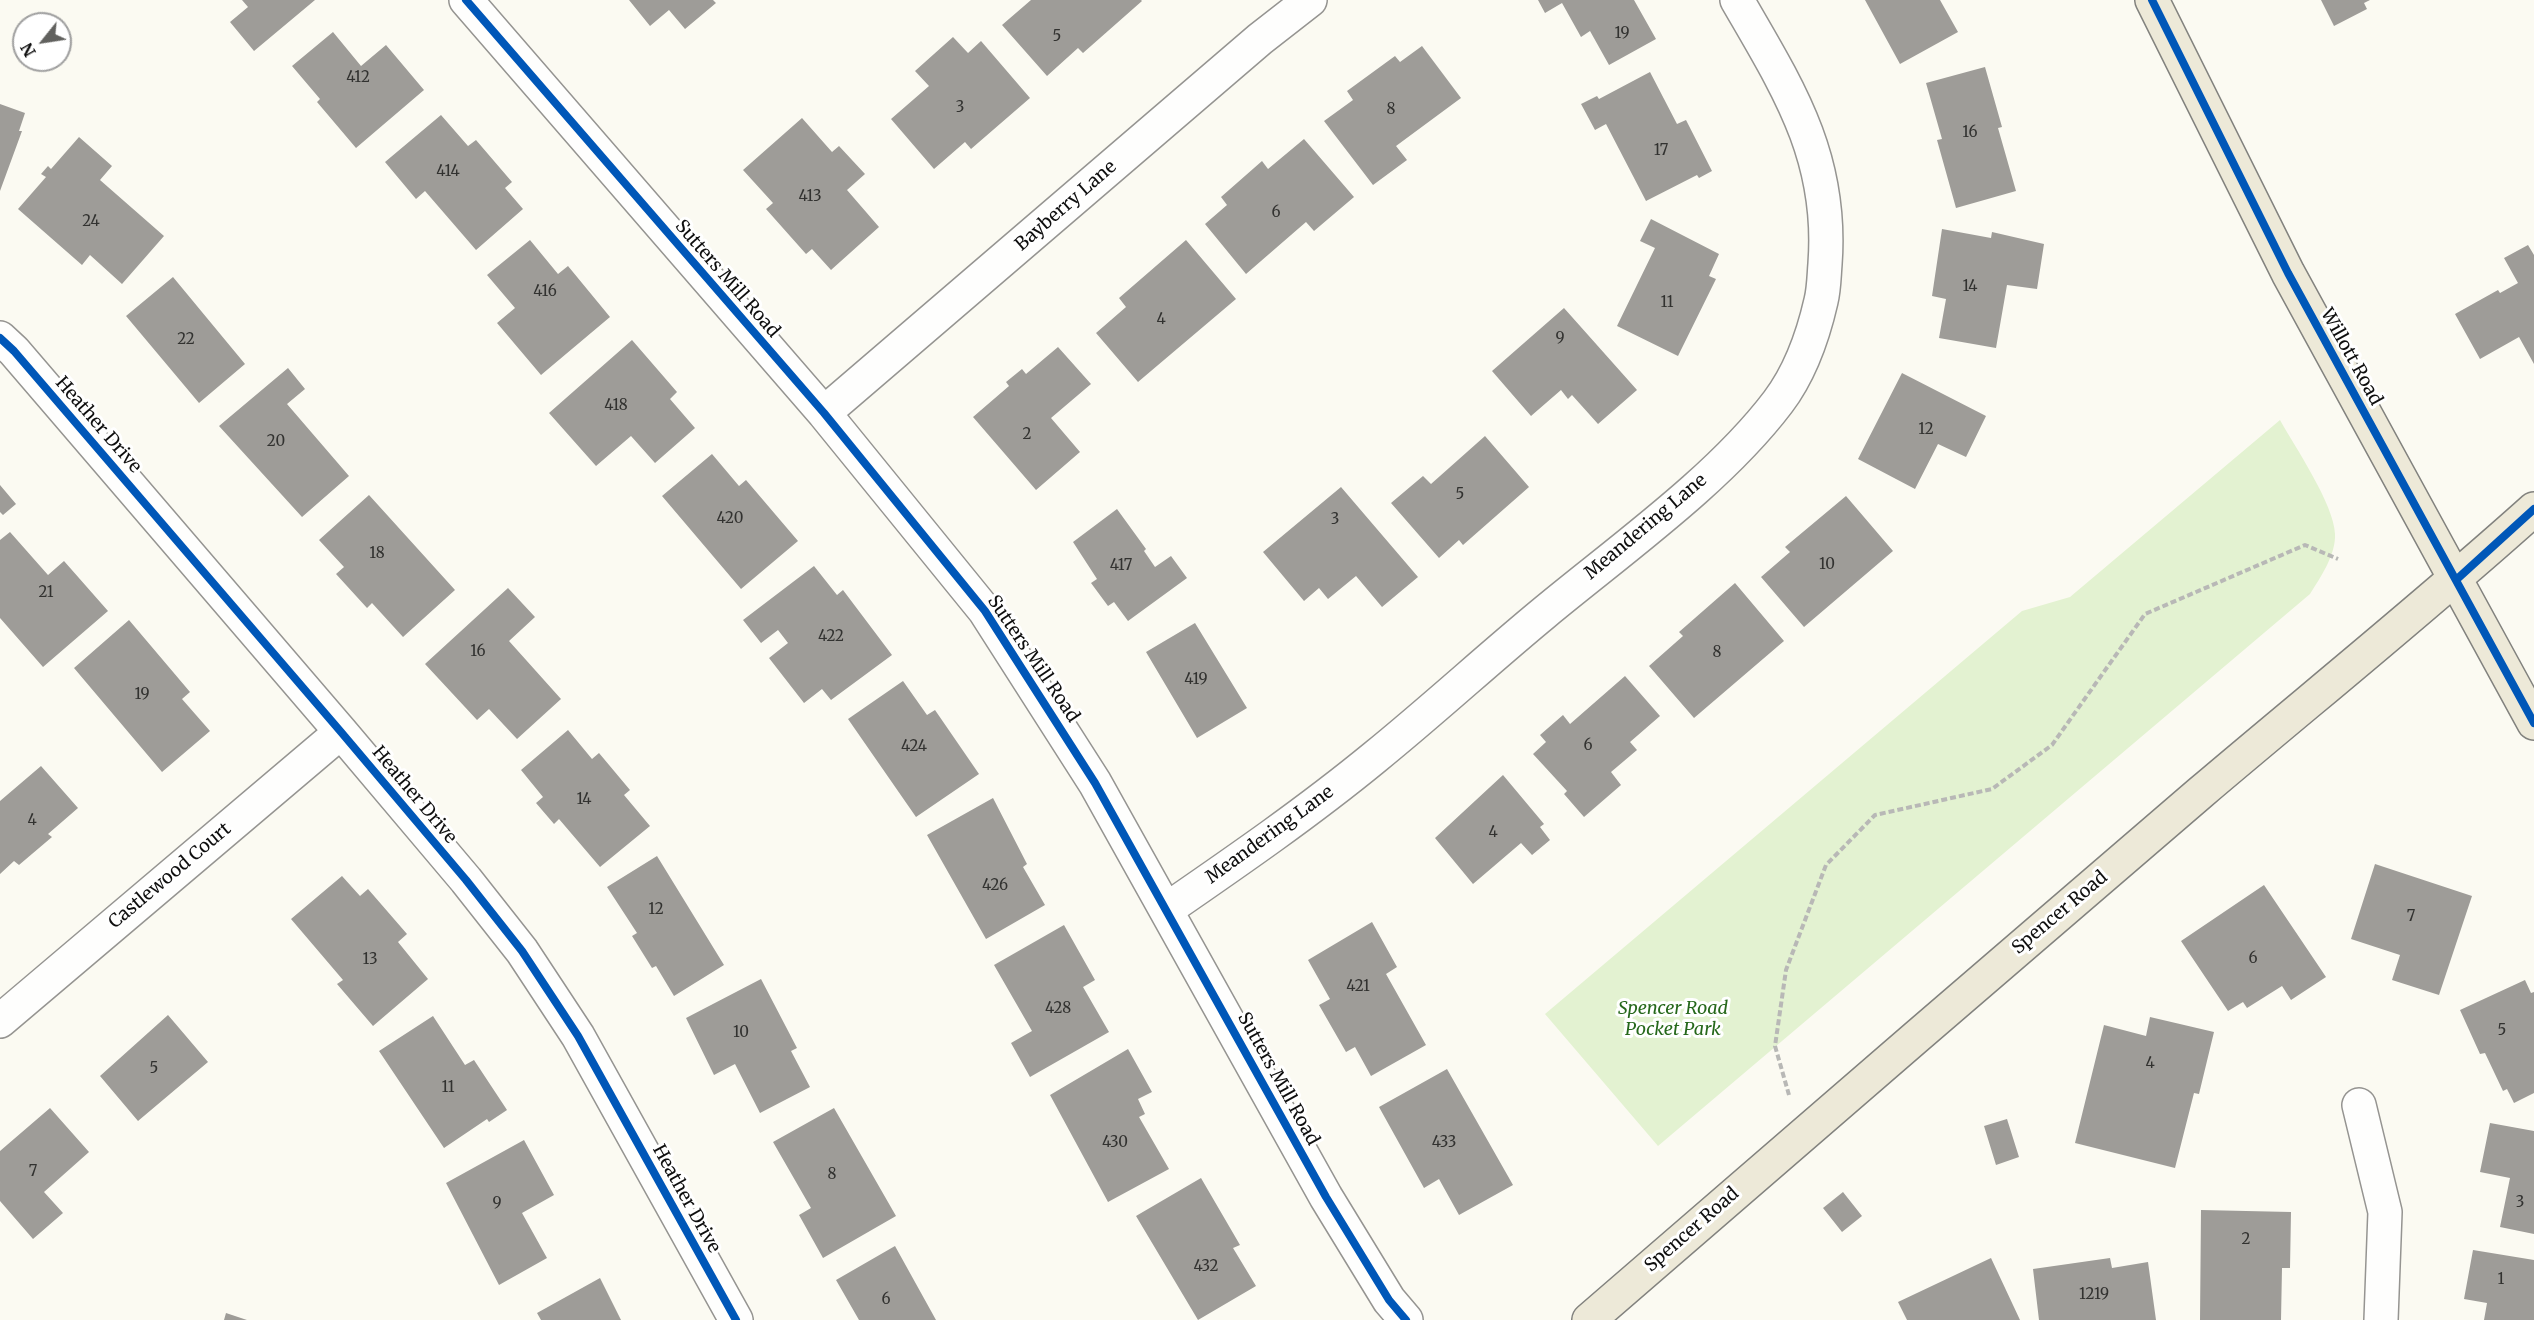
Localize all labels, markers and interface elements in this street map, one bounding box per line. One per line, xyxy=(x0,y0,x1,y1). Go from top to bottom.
north arrow xyxy=(12,12,72,72)
house number: 19 xyxy=(1614,25,1630,43)
house number: 5 xyxy=(1053,28,1061,46)
text: N xyxy=(16,40,40,60)
house number: 412 xyxy=(346,69,370,87)
house number: 3 xyxy=(956,99,964,117)
house number: 8 xyxy=(1387,101,1395,119)
house number: 16 xyxy=(1962,124,1978,142)
house number: 17 xyxy=(1654,142,1668,160)
street label: Bayberry Lane xyxy=(1011,156,1121,256)
house number: 414 xyxy=(436,163,460,181)
house number: 413 xyxy=(798,188,822,206)
house number: 6 xyxy=(1271,204,1281,222)
house number: 24 xyxy=(82,213,100,231)
street label: Sutters Mill Road xyxy=(670,216,784,342)
house number: 14 xyxy=(1962,278,1978,296)
house number: 416 xyxy=(533,283,557,301)
house number: 11 xyxy=(1660,294,1674,312)
street label: Willott Road xyxy=(2316,305,2386,409)
house number: 4 xyxy=(1156,311,1166,329)
house number: 9 xyxy=(1555,330,1565,348)
house number: 22 xyxy=(177,331,195,349)
street label: Heather Drive xyxy=(50,373,146,477)
house number: 418 xyxy=(604,397,628,415)
house number: 12 xyxy=(1918,421,1934,439)
house number: 2 xyxy=(1023,426,1031,444)
house number: 20 xyxy=(267,433,285,451)
street label: Meandering Lane xyxy=(1581,470,1711,584)
house number: 5 xyxy=(1456,486,1464,504)
house number: 420 xyxy=(717,510,743,528)
house number: 3 xyxy=(1331,511,1339,529)
house number: 18 xyxy=(369,545,385,563)
house number: 10 xyxy=(1819,556,1835,574)
house number: 417 xyxy=(1110,557,1132,575)
house number: 21 xyxy=(38,584,54,602)
street label: Sutters Mill Road xyxy=(983,591,1083,727)
house number: 422 xyxy=(818,628,844,646)
house number: 16 xyxy=(470,643,486,661)
house number: 8 xyxy=(1713,644,1721,662)
house number: 419 xyxy=(1184,671,1208,689)
house number: 19 xyxy=(134,686,150,704)
house number: 6 xyxy=(1583,737,1593,755)
house number: 424 xyxy=(901,738,927,756)
street label: Heather Drive xyxy=(367,742,461,848)
street label: Meandering Lane xyxy=(1202,781,1338,889)
house number: 14 xyxy=(576,791,592,809)
house number: 4 xyxy=(27,812,37,830)
street label: Castlewood Court xyxy=(104,819,236,933)
house number: 4 xyxy=(1488,824,1498,842)
street label: Spencer Road xyxy=(2008,867,2112,959)
house number: 426 xyxy=(982,877,1008,895)
house number: 12 xyxy=(648,901,664,919)
house number: 7 xyxy=(2407,908,2415,926)
house number: 6 xyxy=(2248,950,2258,968)
house number: 13 xyxy=(363,951,377,969)
house number: 421 xyxy=(1346,978,1370,996)
park label: Spencer Road Pocket Park xyxy=(1618,998,1728,1040)
house number: 428 xyxy=(1045,1000,1071,1018)
street label: Sutters Mill Road xyxy=(1233,1009,1323,1149)
house number: 5 xyxy=(2498,1022,2506,1040)
house number: 10 xyxy=(733,1024,749,1042)
house number: 4 xyxy=(2145,1055,2155,1073)
house number: 5 xyxy=(150,1060,158,1078)
house number: 11 xyxy=(441,1079,455,1097)
house number: 430 xyxy=(1102,1134,1128,1152)
house number: 433 xyxy=(1432,1134,1456,1152)
street label: Heather Drive xyxy=(647,1141,725,1257)
house number: 7 xyxy=(29,1163,37,1181)
house number: 8 xyxy=(828,1166,836,1184)
street label: Spencer Road xyxy=(1640,1183,1744,1277)
house number: 3 xyxy=(2516,1194,2524,1212)
house number: 9 xyxy=(492,1195,502,1213)
house number: 2 xyxy=(2242,1231,2250,1249)
house number: 432 xyxy=(1194,1258,1218,1276)
house number: 1 xyxy=(2498,1271,2504,1289)
house number: 1219 xyxy=(2079,1286,2109,1304)
house number: 6 xyxy=(881,1291,891,1309)

